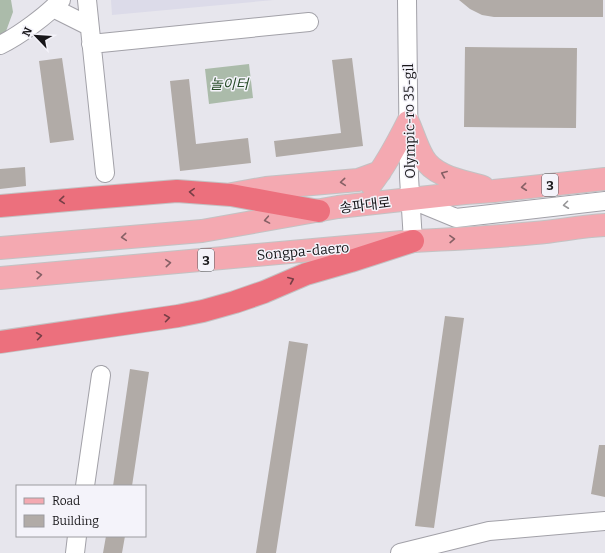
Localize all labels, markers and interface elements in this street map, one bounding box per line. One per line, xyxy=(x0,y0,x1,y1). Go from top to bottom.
north arrow xyxy=(16,16,56,56)
text: N xyxy=(20,25,35,39)
street label: Olympic-ro 35-gil xyxy=(400,63,419,179)
park label: 놀이터 xyxy=(210,76,250,93)
one-way arrow xyxy=(440,171,447,179)
road number: 3 xyxy=(542,174,558,196)
one-way arrow xyxy=(340,177,346,186)
one-way arrow xyxy=(521,183,528,192)
one-way arrow xyxy=(189,188,195,197)
street label: 송파대로 xyxy=(338,194,392,217)
one-way arrow xyxy=(59,196,65,205)
one-way arrow xyxy=(563,200,569,209)
one-way arrow xyxy=(264,215,270,223)
one-way arrow xyxy=(121,233,127,242)
one-way arrow xyxy=(449,235,455,244)
street label: Songpa-daero xyxy=(256,239,350,264)
road number: 3 xyxy=(198,249,214,271)
one-way arrow xyxy=(165,259,171,268)
one-way arrow xyxy=(36,270,42,279)
one-way arrow xyxy=(288,277,295,285)
one-way arrow xyxy=(164,314,170,323)
one-way arrow xyxy=(36,332,42,341)
legend xyxy=(16,485,146,537)
text: Road xyxy=(52,494,80,508)
text: Building xyxy=(52,514,99,528)

